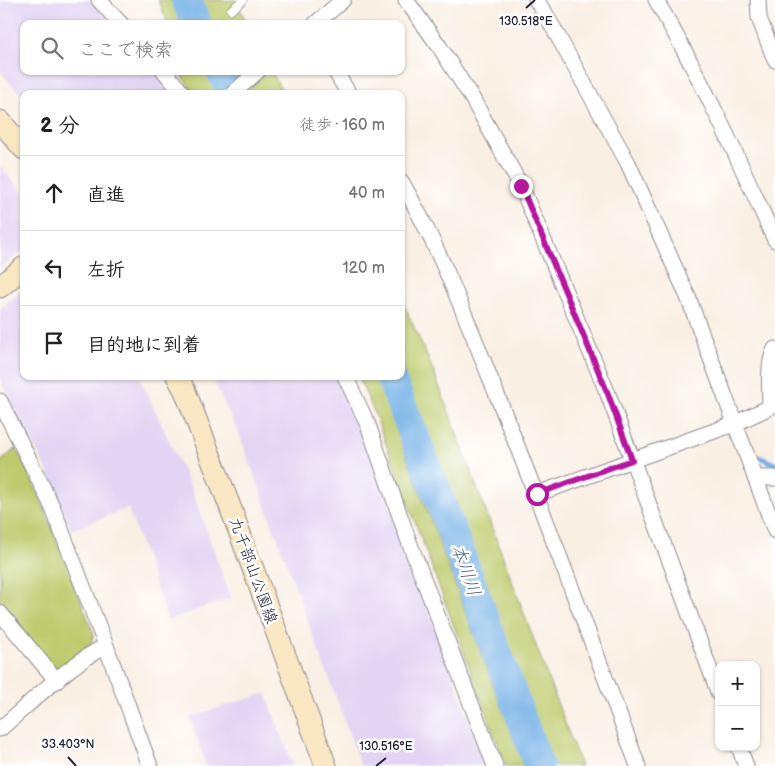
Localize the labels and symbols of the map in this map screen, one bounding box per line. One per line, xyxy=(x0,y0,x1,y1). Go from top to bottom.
text: 130.518°E xyxy=(499,14,553,29)
route end xyxy=(510,175,533,198)
route start xyxy=(526,483,549,506)
street label: 九千部山公園線 xyxy=(225,515,281,626)
water label: 本川川 xyxy=(446,541,485,599)
text: 33.403°N xyxy=(41,737,95,752)
text: 130.516°E xyxy=(359,739,413,754)

